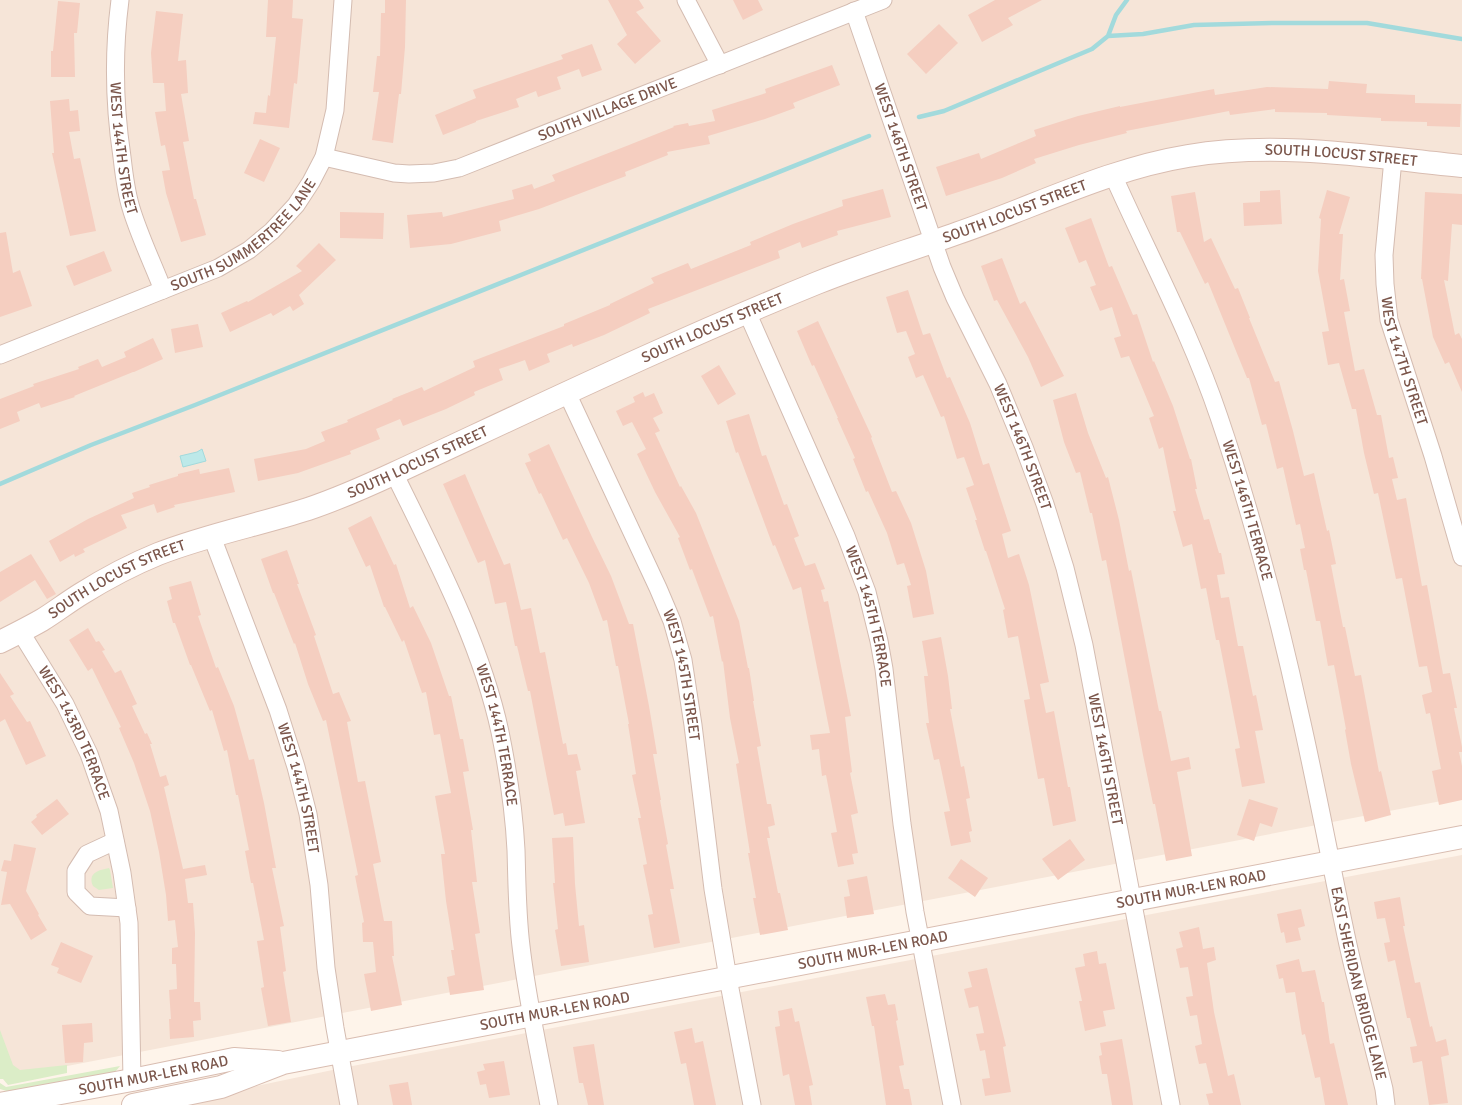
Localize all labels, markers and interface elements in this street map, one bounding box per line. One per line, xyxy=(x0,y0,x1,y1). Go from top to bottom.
street label: SOUTH VILLAGE DRIVE xyxy=(535,74,680,145)
street label: WEST 146TH STREET xyxy=(871,81,931,214)
street label: WEST 144TH STREET xyxy=(106,82,142,217)
street label: SOUTH LOCUST STREET xyxy=(1265,141,1419,170)
street label: SOUTH SUMMERTREE LANE xyxy=(168,175,320,295)
street label: SOUTH LOCUST STREET xyxy=(940,176,1090,247)
street label: SOUTH LOCUST STREET xyxy=(639,289,786,367)
street label: WEST 147TH STREET xyxy=(1377,296,1432,428)
street label: WEST 146TH STREET xyxy=(990,381,1055,513)
street label: SOUTH LOCUST STREET xyxy=(345,422,491,502)
street label: WEST 146TH TERRACE xyxy=(1218,438,1277,583)
street label: SOUTH LOCUST STREET xyxy=(45,536,188,623)
street label: WEST 145TH TERRACE xyxy=(842,543,895,688)
street label: WEST 145TH STREET xyxy=(659,607,704,742)
street label: WEST 144TH TERRACE xyxy=(472,662,521,807)
street label: WEST 143RD TERRACE xyxy=(35,663,113,802)
street label: WEST 146TH STREET xyxy=(1084,692,1127,827)
street label: WEST 144TH STREET xyxy=(274,721,323,855)
street label: SOUTH MUR-LEN ROAD xyxy=(1115,866,1268,912)
street label: EAST SHERIDAN BRIDGE LANE xyxy=(1327,885,1390,1082)
street label: SOUTH MUR-LEN ROAD xyxy=(796,927,949,973)
street label: SOUTH MUR-LEN ROAD xyxy=(478,988,631,1034)
street label: SOUTH MUR-LEN ROAD xyxy=(77,1051,230,1099)

